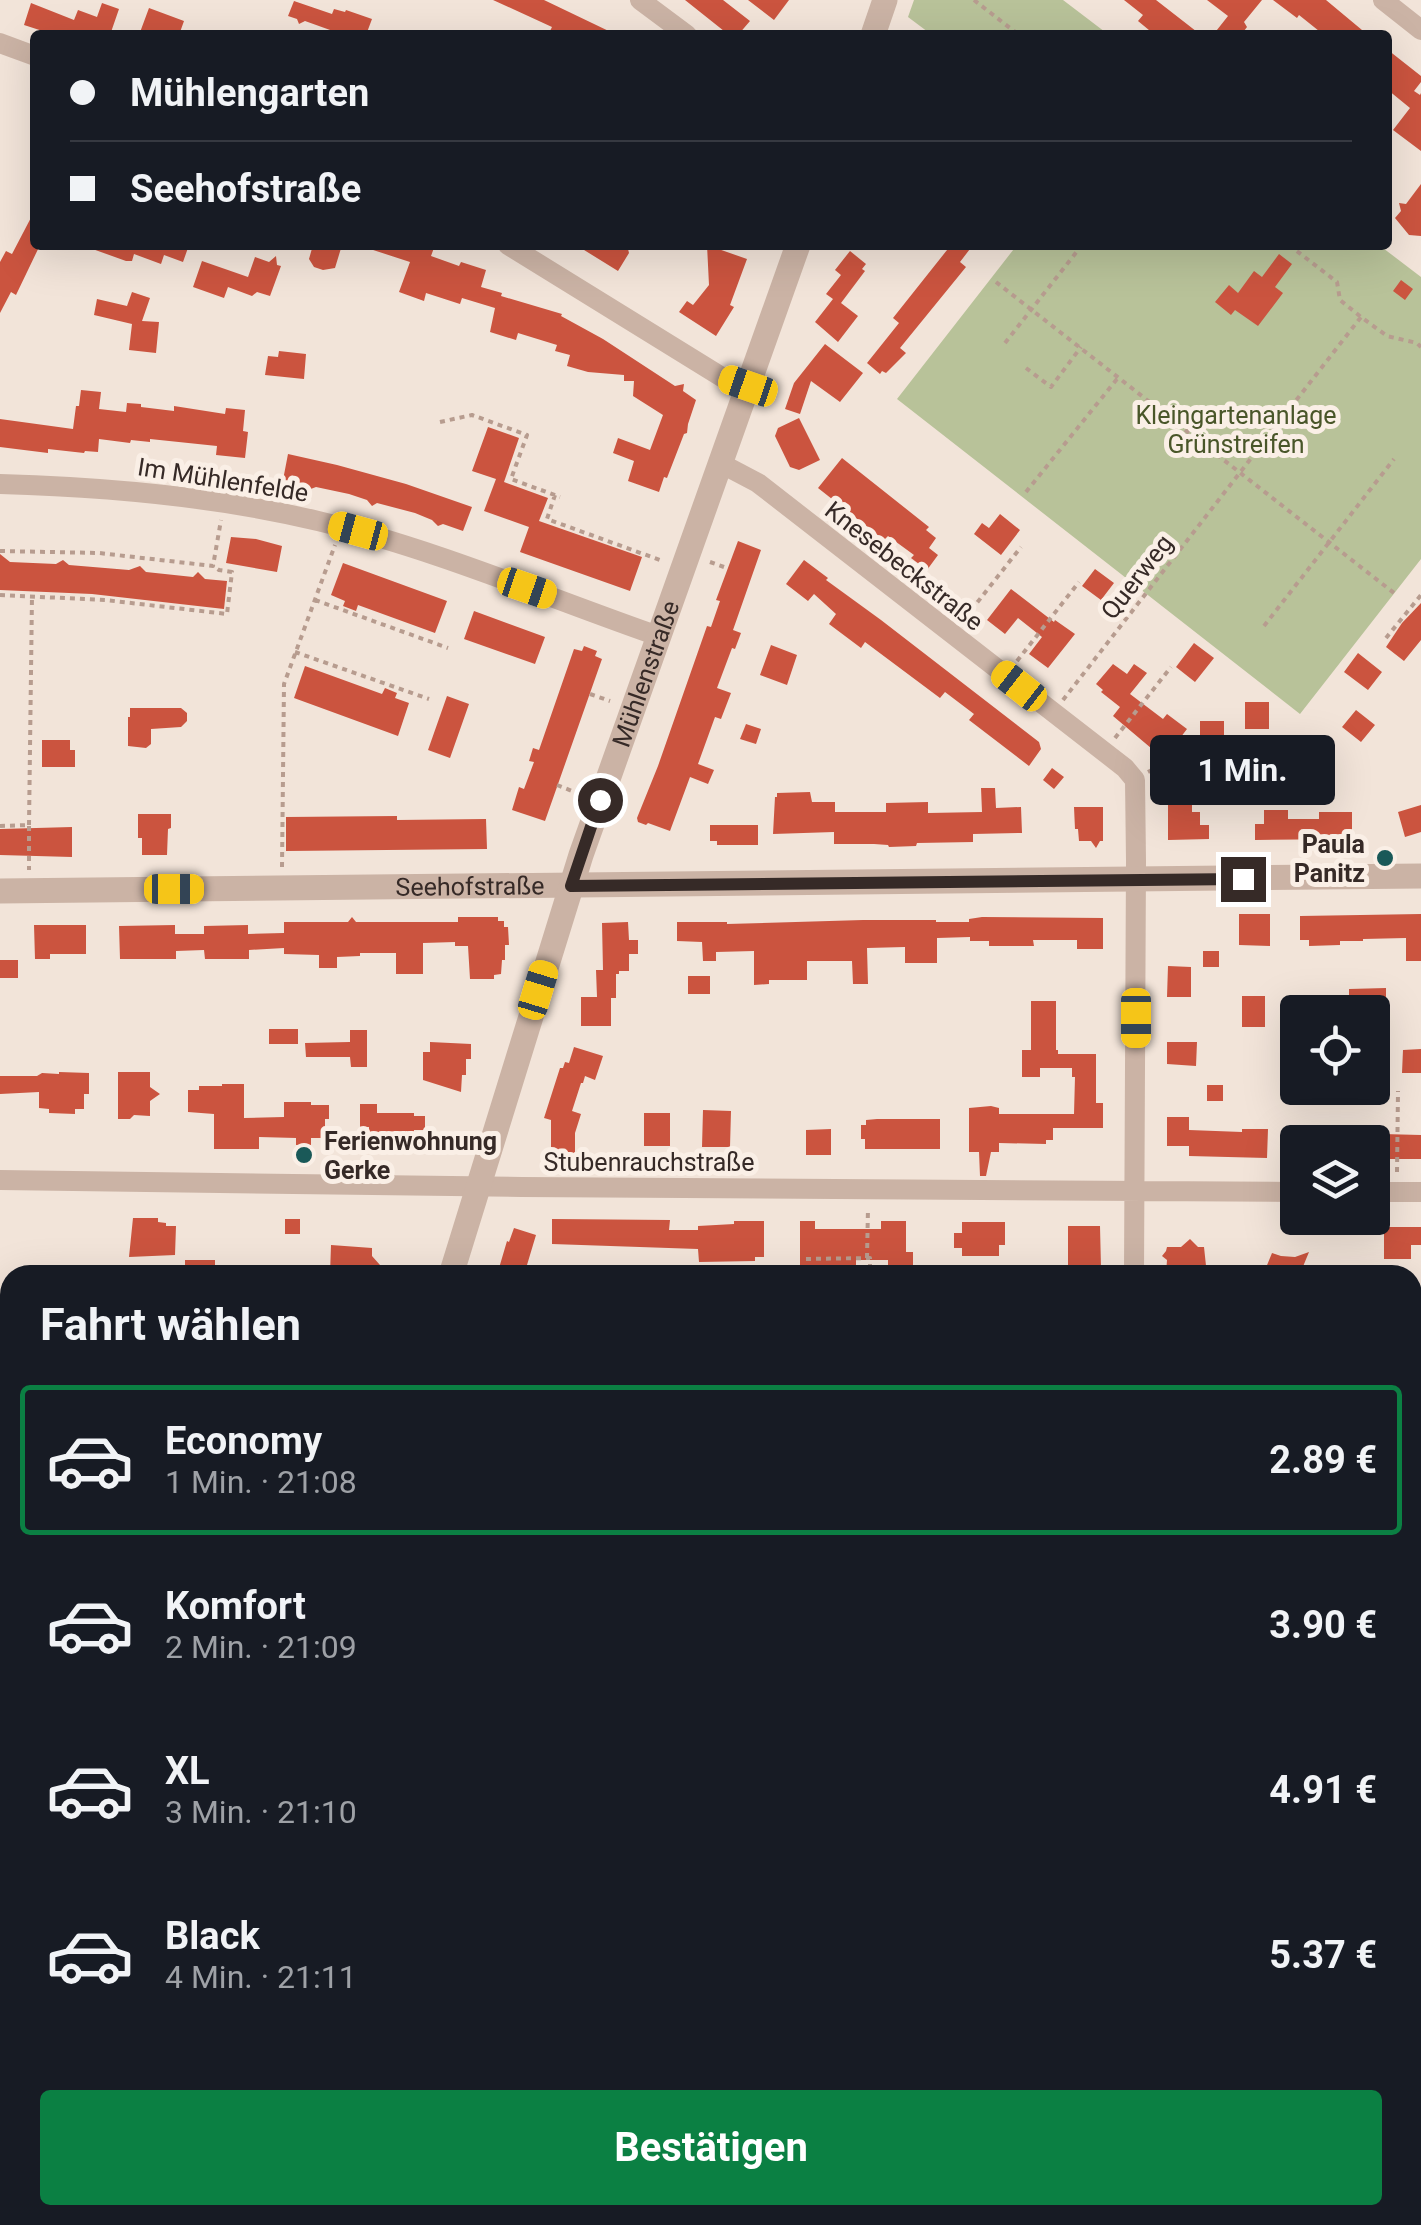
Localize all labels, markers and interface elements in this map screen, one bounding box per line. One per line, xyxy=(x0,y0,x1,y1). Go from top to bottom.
text: Mühlengarten xyxy=(130,71,369,115)
text: Seehofstraße xyxy=(130,167,361,211)
car xyxy=(715,362,781,410)
park label: Kleingartenanlage Grünstreifen xyxy=(1135,401,1337,459)
street label: Im Mühlenfelde xyxy=(136,452,310,508)
street label: Knesebeckstraße xyxy=(819,495,989,637)
car xyxy=(325,509,391,553)
street label: Querweg xyxy=(1095,529,1179,625)
car xyxy=(494,564,560,612)
street label: Mühlenstraße xyxy=(606,597,685,751)
car xyxy=(986,656,1052,716)
callout: 1 Min. xyxy=(1150,734,1336,804)
text: 1 Min. xyxy=(1197,751,1288,789)
route start xyxy=(578,778,623,823)
place label: Paula Panitz xyxy=(1294,830,1365,888)
marker: Paula Panitz xyxy=(1374,847,1396,869)
route end xyxy=(1221,857,1266,902)
street label: Seehofstraße xyxy=(395,871,545,901)
car xyxy=(144,874,204,904)
car xyxy=(515,957,561,1023)
car xyxy=(1121,988,1151,1048)
map controls xyxy=(1280,995,1390,1235)
button: locate xyxy=(1280,995,1390,1105)
button: layers xyxy=(1280,1125,1390,1235)
place label: Ferienwohnung Gerke xyxy=(324,1127,497,1185)
marker: Ferienwohnung Gerke xyxy=(293,1144,315,1166)
street label: Stubenrauchstraße xyxy=(544,1148,754,1177)
text: Fahrt wählen xyxy=(40,1298,301,1351)
icon: car xyxy=(45,1415,135,1505)
text: Economy xyxy=(165,1419,322,1463)
text: 2.89 € xyxy=(1269,1438,1377,1482)
text: 1 Min. · 21:08 xyxy=(165,1463,357,1501)
icon: car xyxy=(45,1580,135,1670)
text: Komfort xyxy=(165,1584,306,1628)
text: 3.90 € xyxy=(1269,1603,1377,1647)
text: 2 Min. · 21:09 xyxy=(165,1628,357,1666)
icon: car xyxy=(45,1745,135,1835)
text: XL xyxy=(165,1749,210,1793)
text: 4.91 € xyxy=(1269,1768,1377,1812)
text: 3 Min. · 21:10 xyxy=(165,1793,357,1831)
icon: car xyxy=(45,1910,135,2000)
text: Black xyxy=(165,1914,260,1958)
text: 5.37 € xyxy=(1269,1933,1377,1977)
text: 4 Min. · 21:11 xyxy=(165,1958,357,1996)
button: Bestätigen xyxy=(40,2090,1382,2205)

